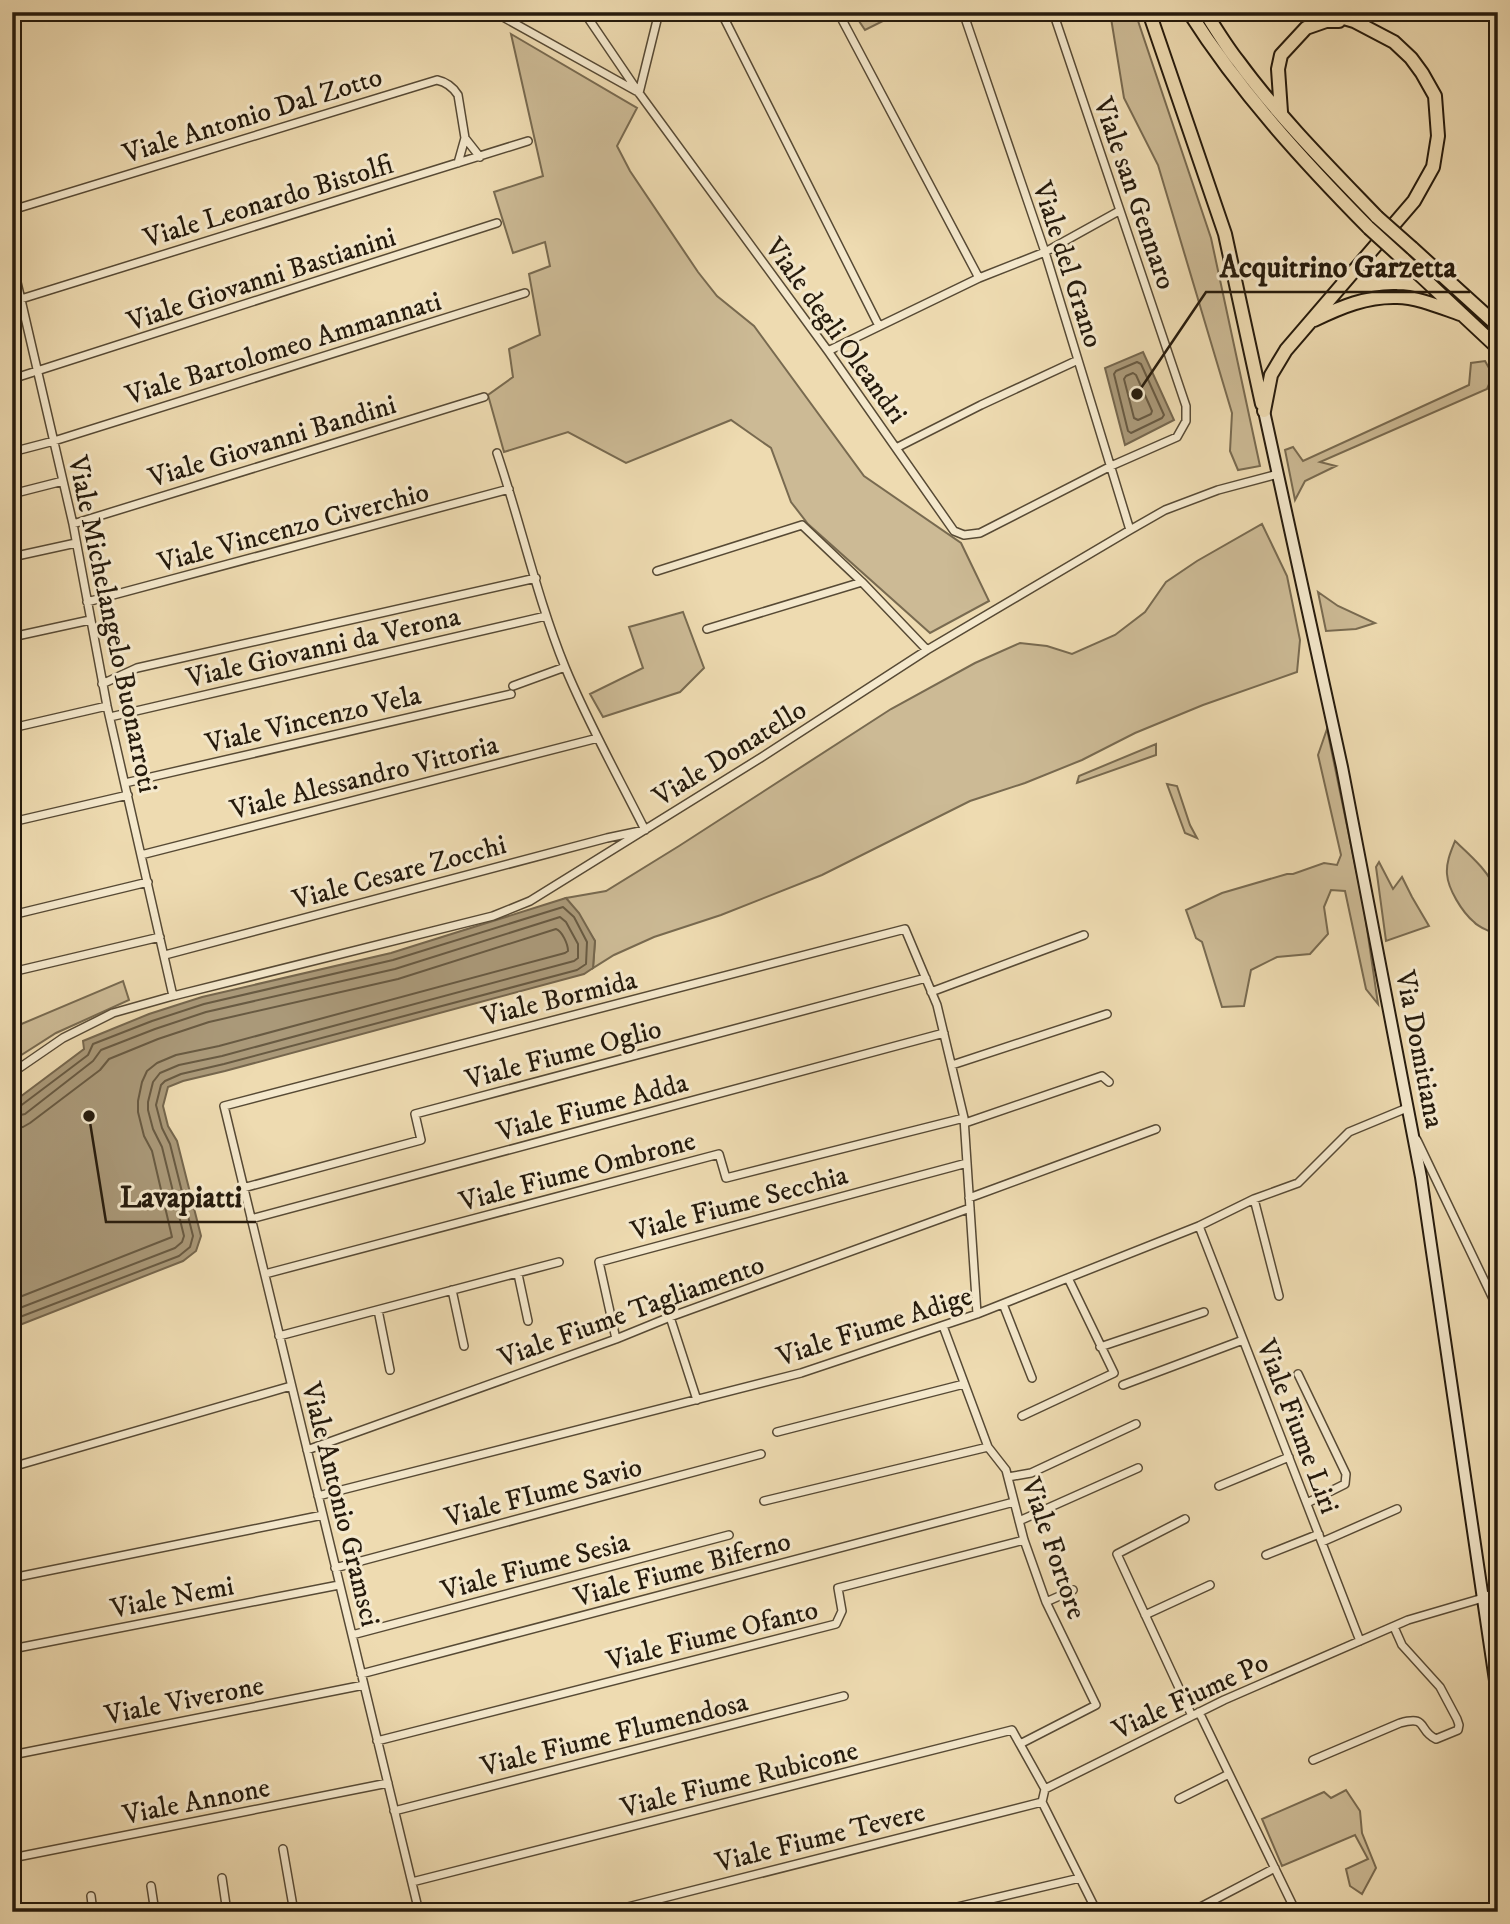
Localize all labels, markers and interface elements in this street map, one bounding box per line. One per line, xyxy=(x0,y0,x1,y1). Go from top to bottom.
street label: Viale Antonio Dal Zotto xyxy=(118,59,386,172)
street label: Viale san Gennaro xyxy=(1085,92,1184,294)
street label: Viale Leonardo Bistolfi xyxy=(138,147,398,256)
street label: Viale del Grano xyxy=(1024,176,1111,352)
street label: Viale Giovanni Bastianini xyxy=(122,219,400,340)
street label: Viale degli Oleandri xyxy=(756,230,915,431)
callout: Acquitrino Garzetta xyxy=(1206,241,1470,292)
text: Acquitrino Garzetta xyxy=(1219,250,1457,287)
street label: Viale Bartolomeo Ammannati xyxy=(120,284,446,413)
street label: Viale Giovanni Bandini xyxy=(144,387,400,496)
street label: Viale Michelangelo Buonarroti xyxy=(59,452,165,796)
street label: Viale Vincenzo Civerchio xyxy=(153,474,433,581)
street label: Viale Giovanni da Verona xyxy=(182,599,464,696)
street label: Viale Vincenzo Vela xyxy=(201,678,425,761)
street label: Viale Donatello xyxy=(646,692,813,815)
street label: Viale Alessandro Vittoria xyxy=(226,727,502,828)
street label: Viale Cesare Zocchi xyxy=(288,827,510,918)
street label: Viale Bormida xyxy=(477,962,641,1035)
street label: Via Domitiana xyxy=(1387,966,1452,1131)
street label: Viale Fiume Oglio xyxy=(461,1011,665,1098)
street label: Viale Fiume Adda xyxy=(492,1065,692,1150)
street label: Viale Fiume Ombrone xyxy=(455,1123,699,1220)
street label: Viale Fiume Secchia xyxy=(626,1158,852,1249)
callout: Lavapiatti xyxy=(106,1171,256,1222)
text: Lavapiatti xyxy=(120,1180,243,1217)
street label: Viale Fiume Tagliamento xyxy=(493,1247,769,1376)
street label: Viale Fiume Adige xyxy=(772,1278,976,1375)
street label: Viale Fiume Liri xyxy=(1248,1333,1347,1519)
street label: Viale Antonio Gramsci xyxy=(293,1378,388,1630)
street label: Viale FIume Savio xyxy=(440,1449,646,1536)
street label: Viale Fortore xyxy=(1013,1472,1094,1624)
street label: Viale Fiume Sesia xyxy=(436,1524,634,1609)
street label: Viale Fiume Biferno xyxy=(569,1524,794,1615)
street label: Viale Nemi xyxy=(107,1568,237,1627)
street label: Viale Fiume Ofanto xyxy=(602,1592,822,1679)
street label: Viale Fiume Po xyxy=(1106,1645,1274,1748)
street label: Viale Viverone xyxy=(101,1668,267,1733)
street label: Viale Fiume Flumendosa xyxy=(476,1684,752,1785)
street label: Viale Fiume Rubicone xyxy=(616,1733,862,1826)
street label: Viale Annone xyxy=(119,1770,273,1833)
street label: Viale Fiume Tevere xyxy=(711,1795,929,1881)

